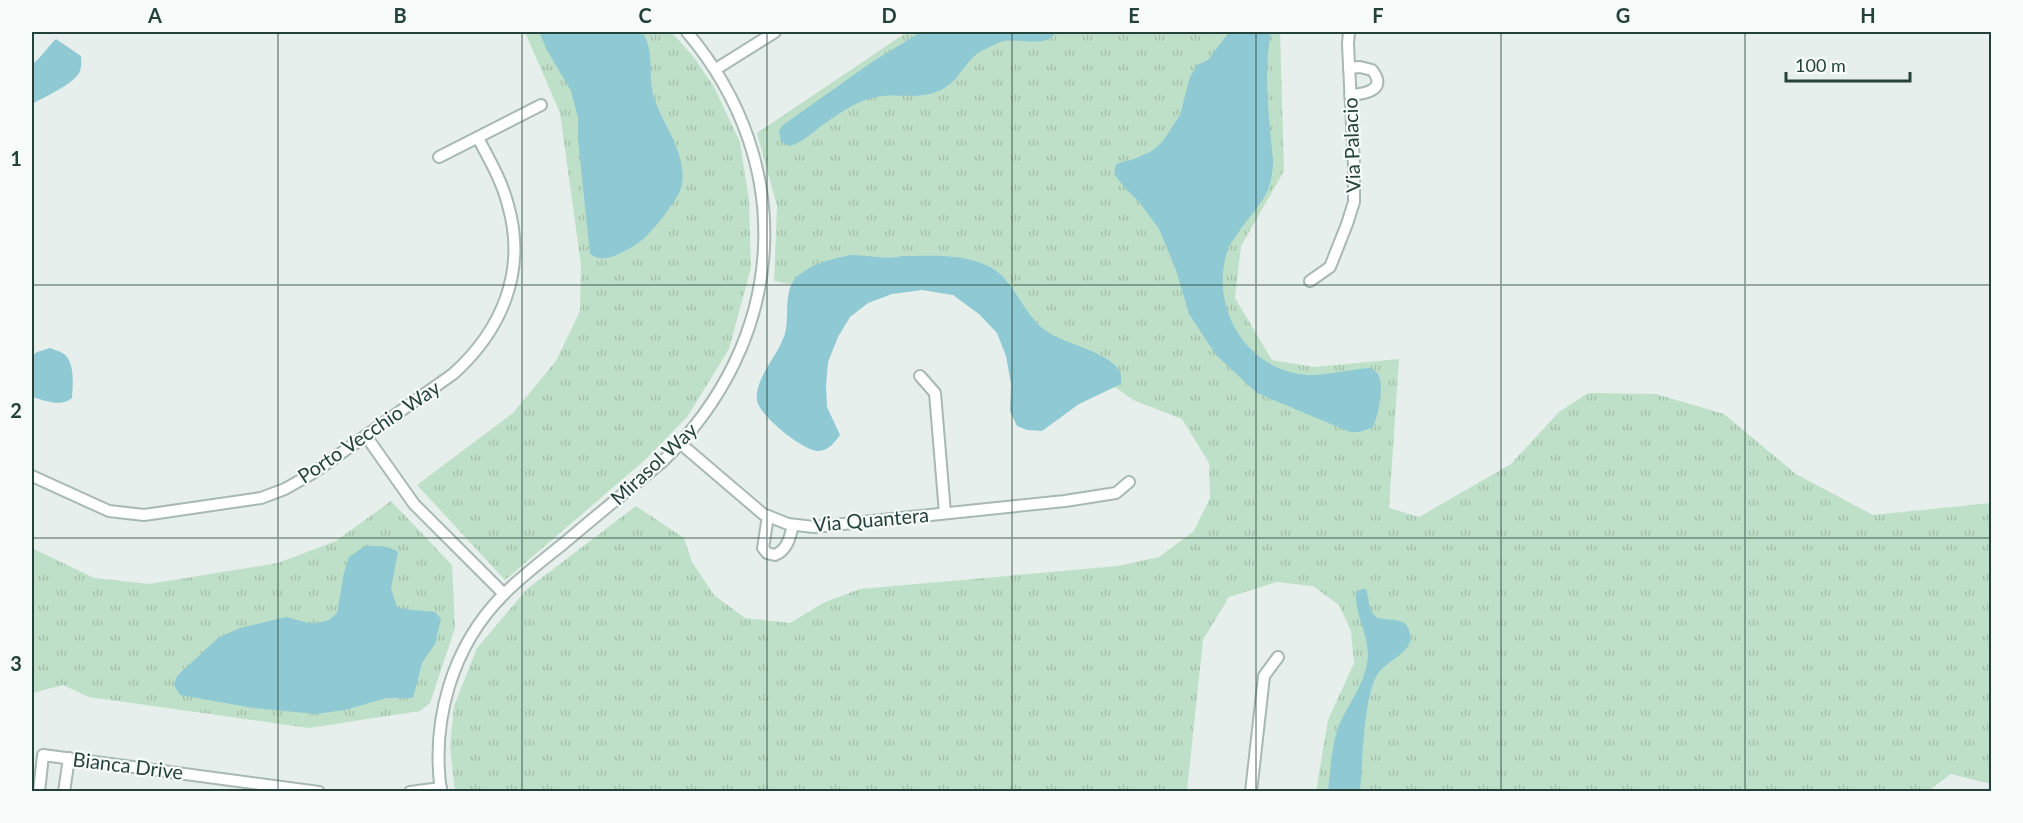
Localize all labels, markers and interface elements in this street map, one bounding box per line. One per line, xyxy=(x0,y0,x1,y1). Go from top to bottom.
text: A xyxy=(147,3,162,27)
text: B xyxy=(393,3,407,27)
text: C xyxy=(638,3,652,27)
text: D xyxy=(881,3,897,27)
text: E xyxy=(1128,3,1140,27)
text: F xyxy=(1372,3,1384,27)
text: G xyxy=(1616,3,1630,27)
text: H xyxy=(1860,3,1876,27)
scale bar xyxy=(1786,45,1910,83)
text: 100 m xyxy=(1795,54,1846,76)
street label: Via Palacio xyxy=(1337,97,1365,193)
text: 1 xyxy=(10,146,22,170)
street label: Porto Vecchio Way xyxy=(293,374,445,488)
text: 2 xyxy=(10,398,22,422)
street label: Mirasol Way xyxy=(605,417,702,509)
street label: Via Quantera xyxy=(812,502,930,536)
text: 3 xyxy=(10,651,22,675)
street label: Bianca Drive xyxy=(72,746,185,784)

